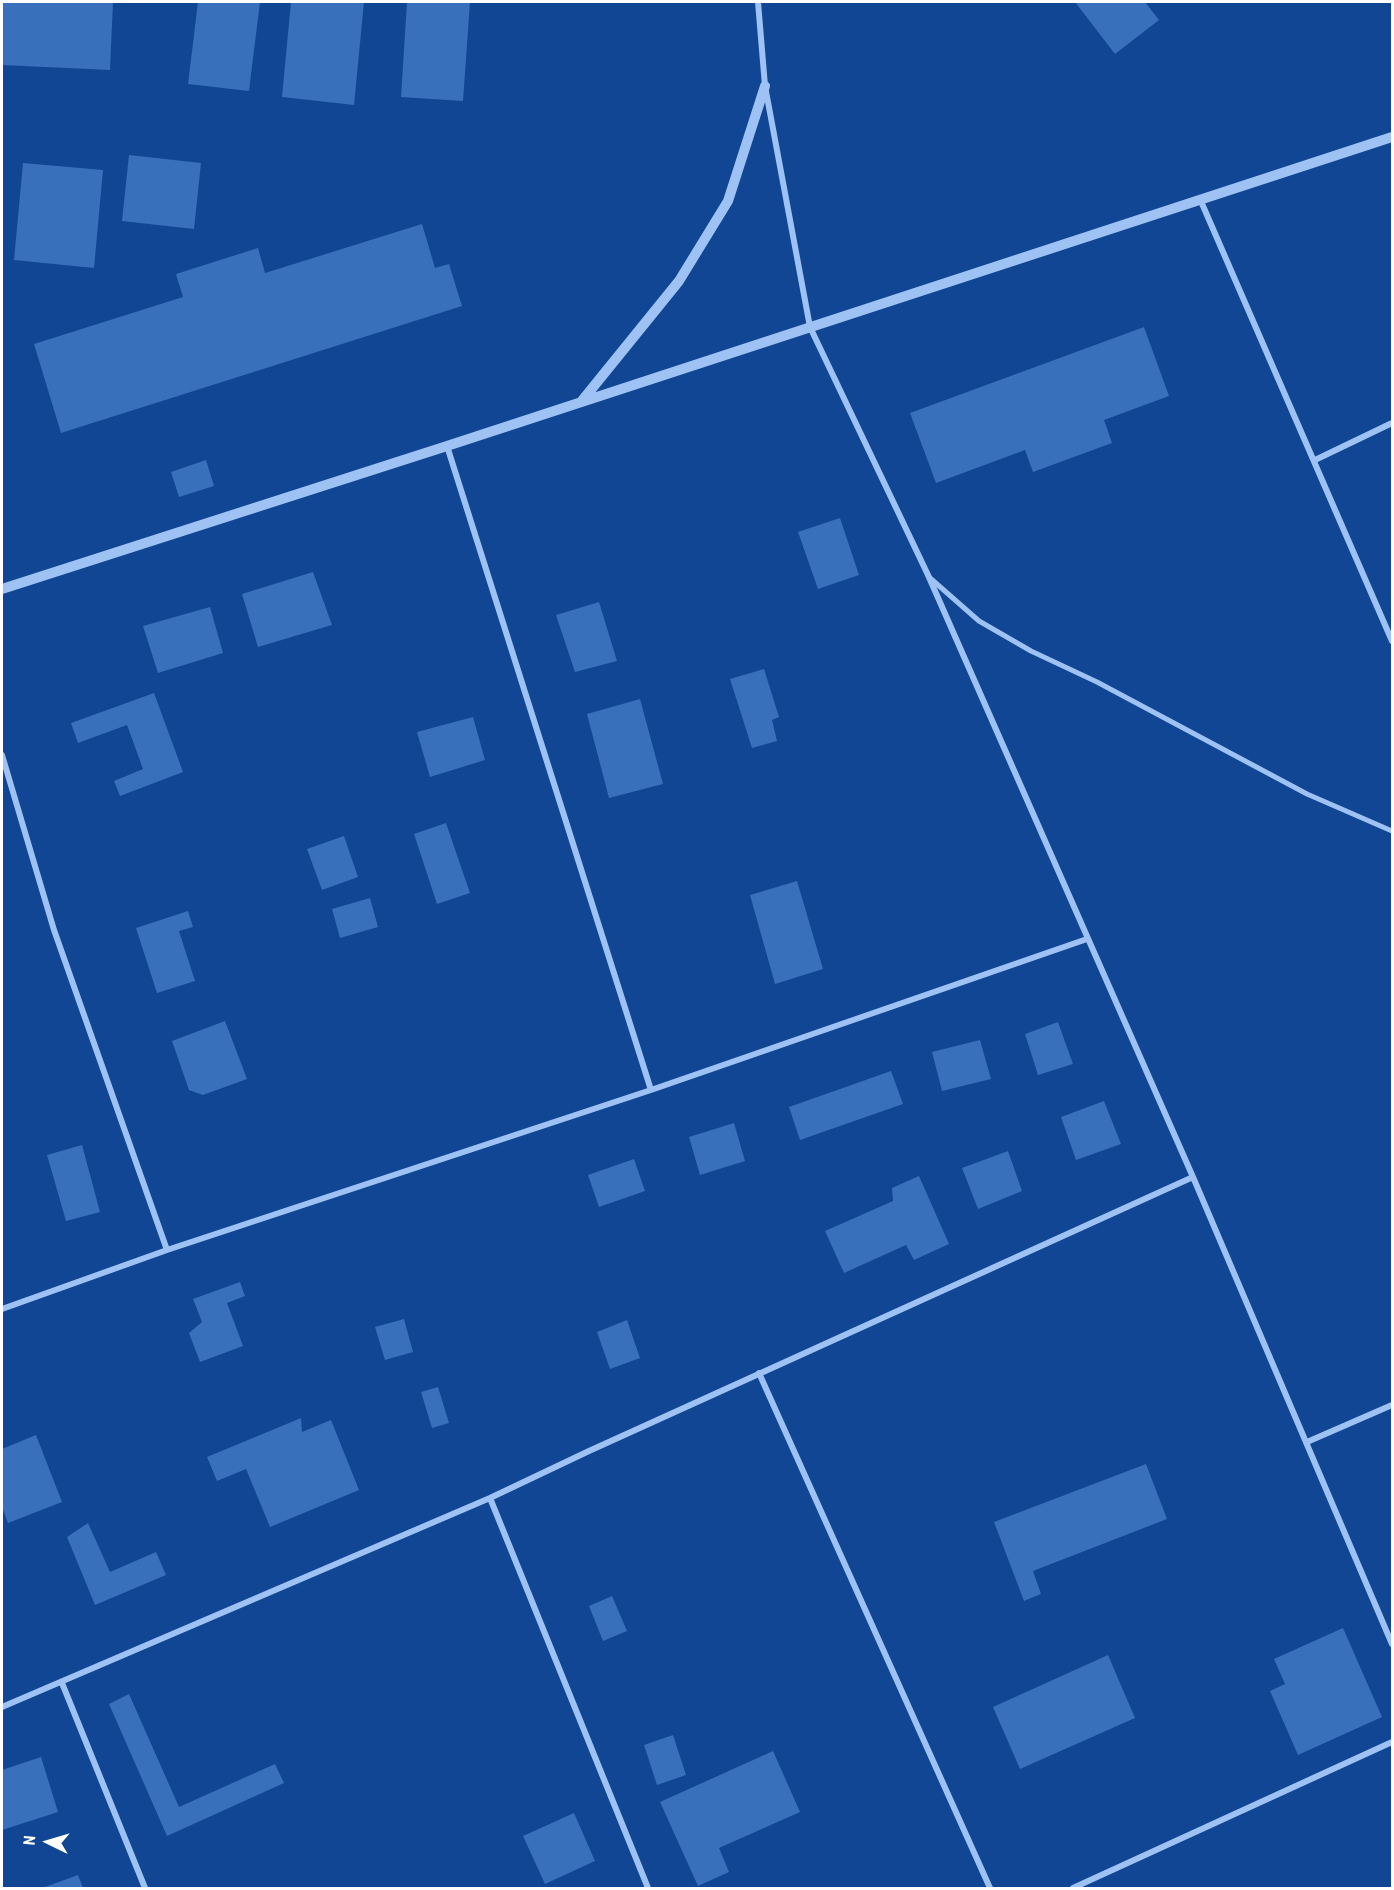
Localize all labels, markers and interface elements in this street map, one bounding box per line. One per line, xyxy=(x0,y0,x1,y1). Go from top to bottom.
north arrow xyxy=(18,1812,78,1872)
text: N xyxy=(20,1835,39,1846)

